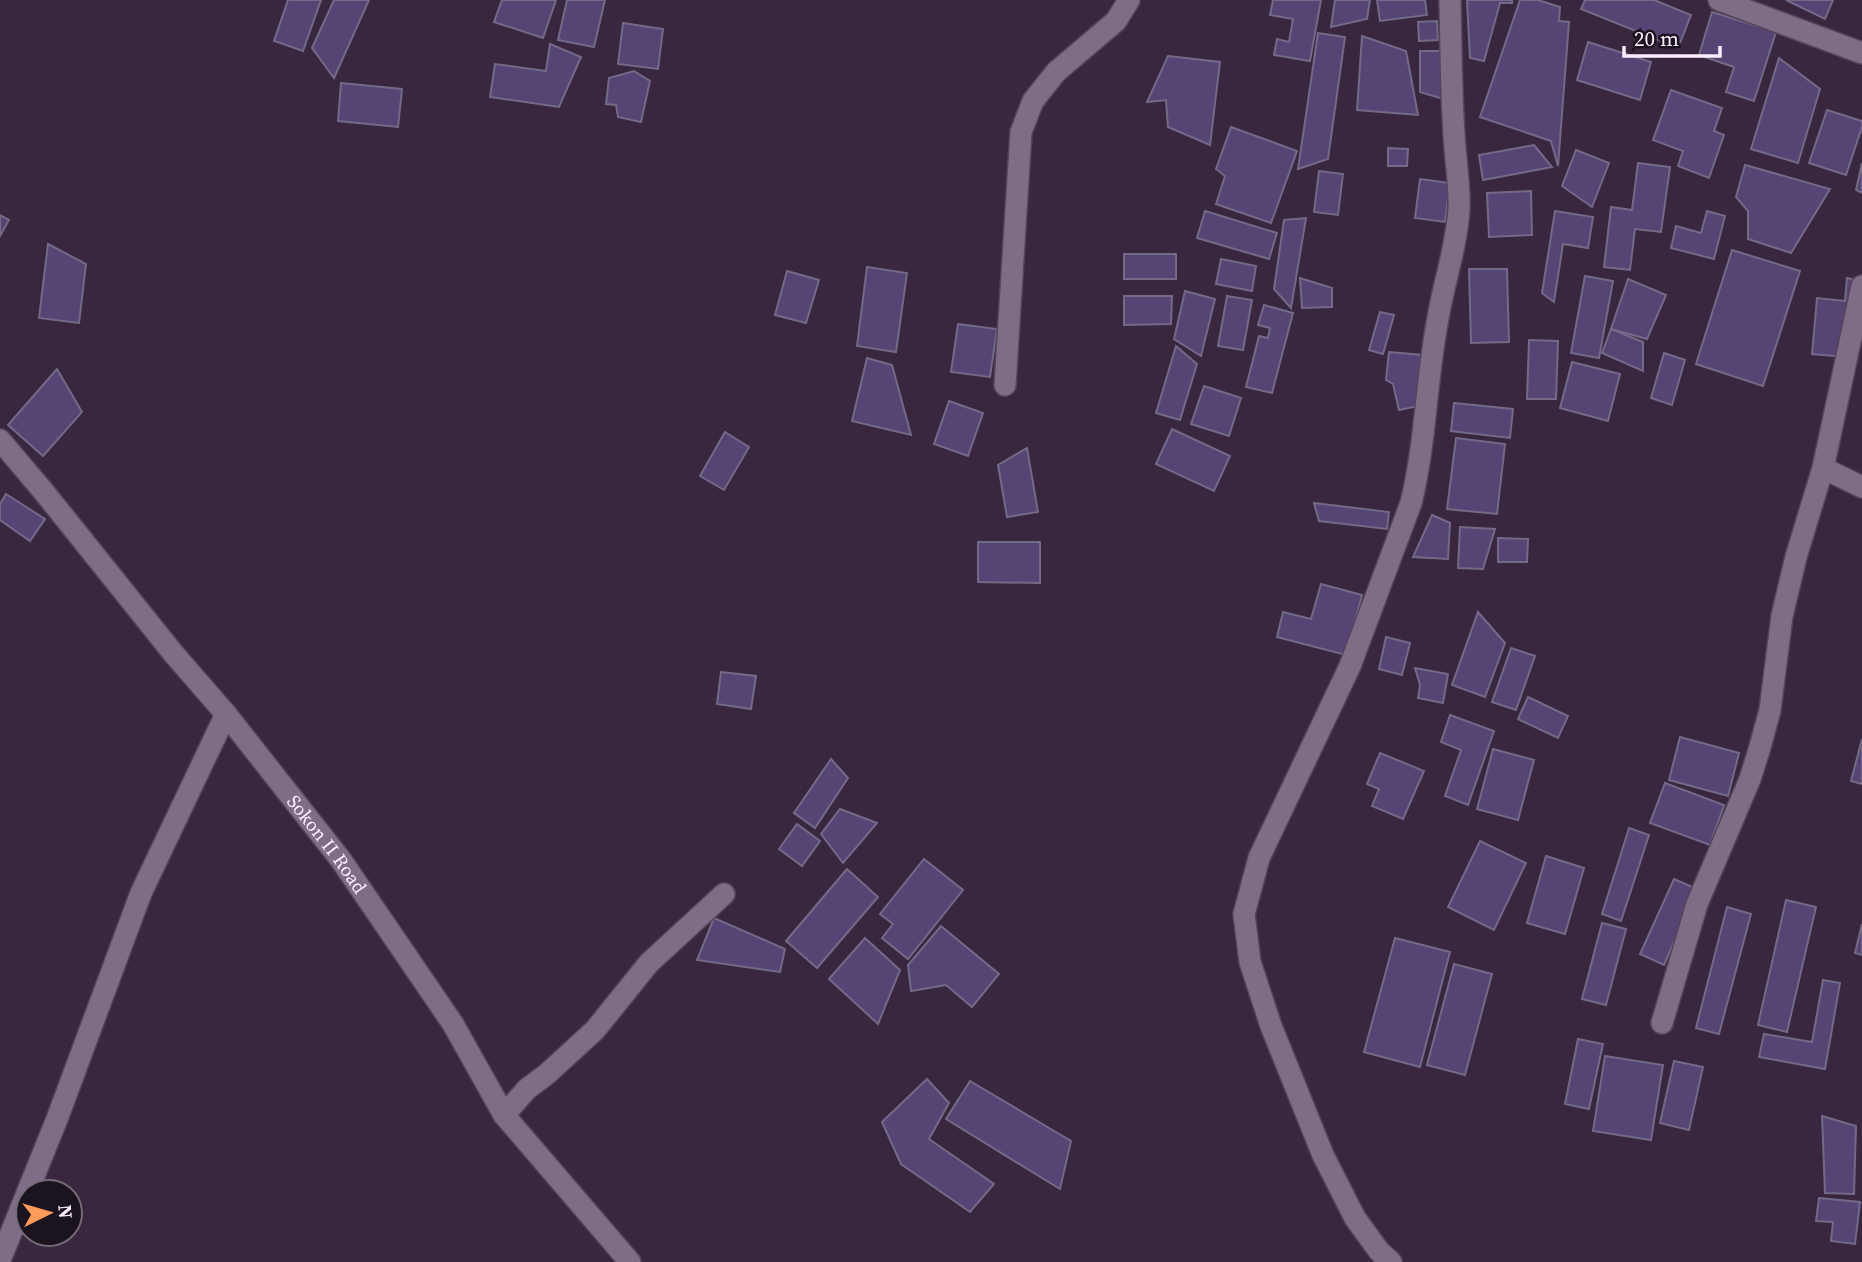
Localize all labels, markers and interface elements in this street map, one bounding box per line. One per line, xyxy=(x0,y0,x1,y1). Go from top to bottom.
scale bar xyxy=(1624,14,1720,58)
text: 20 m xyxy=(1634,24,1679,53)
street label: Sokon II Road xyxy=(281,789,373,899)
north arrow xyxy=(14,1178,84,1248)
text: N xyxy=(52,1203,80,1220)

